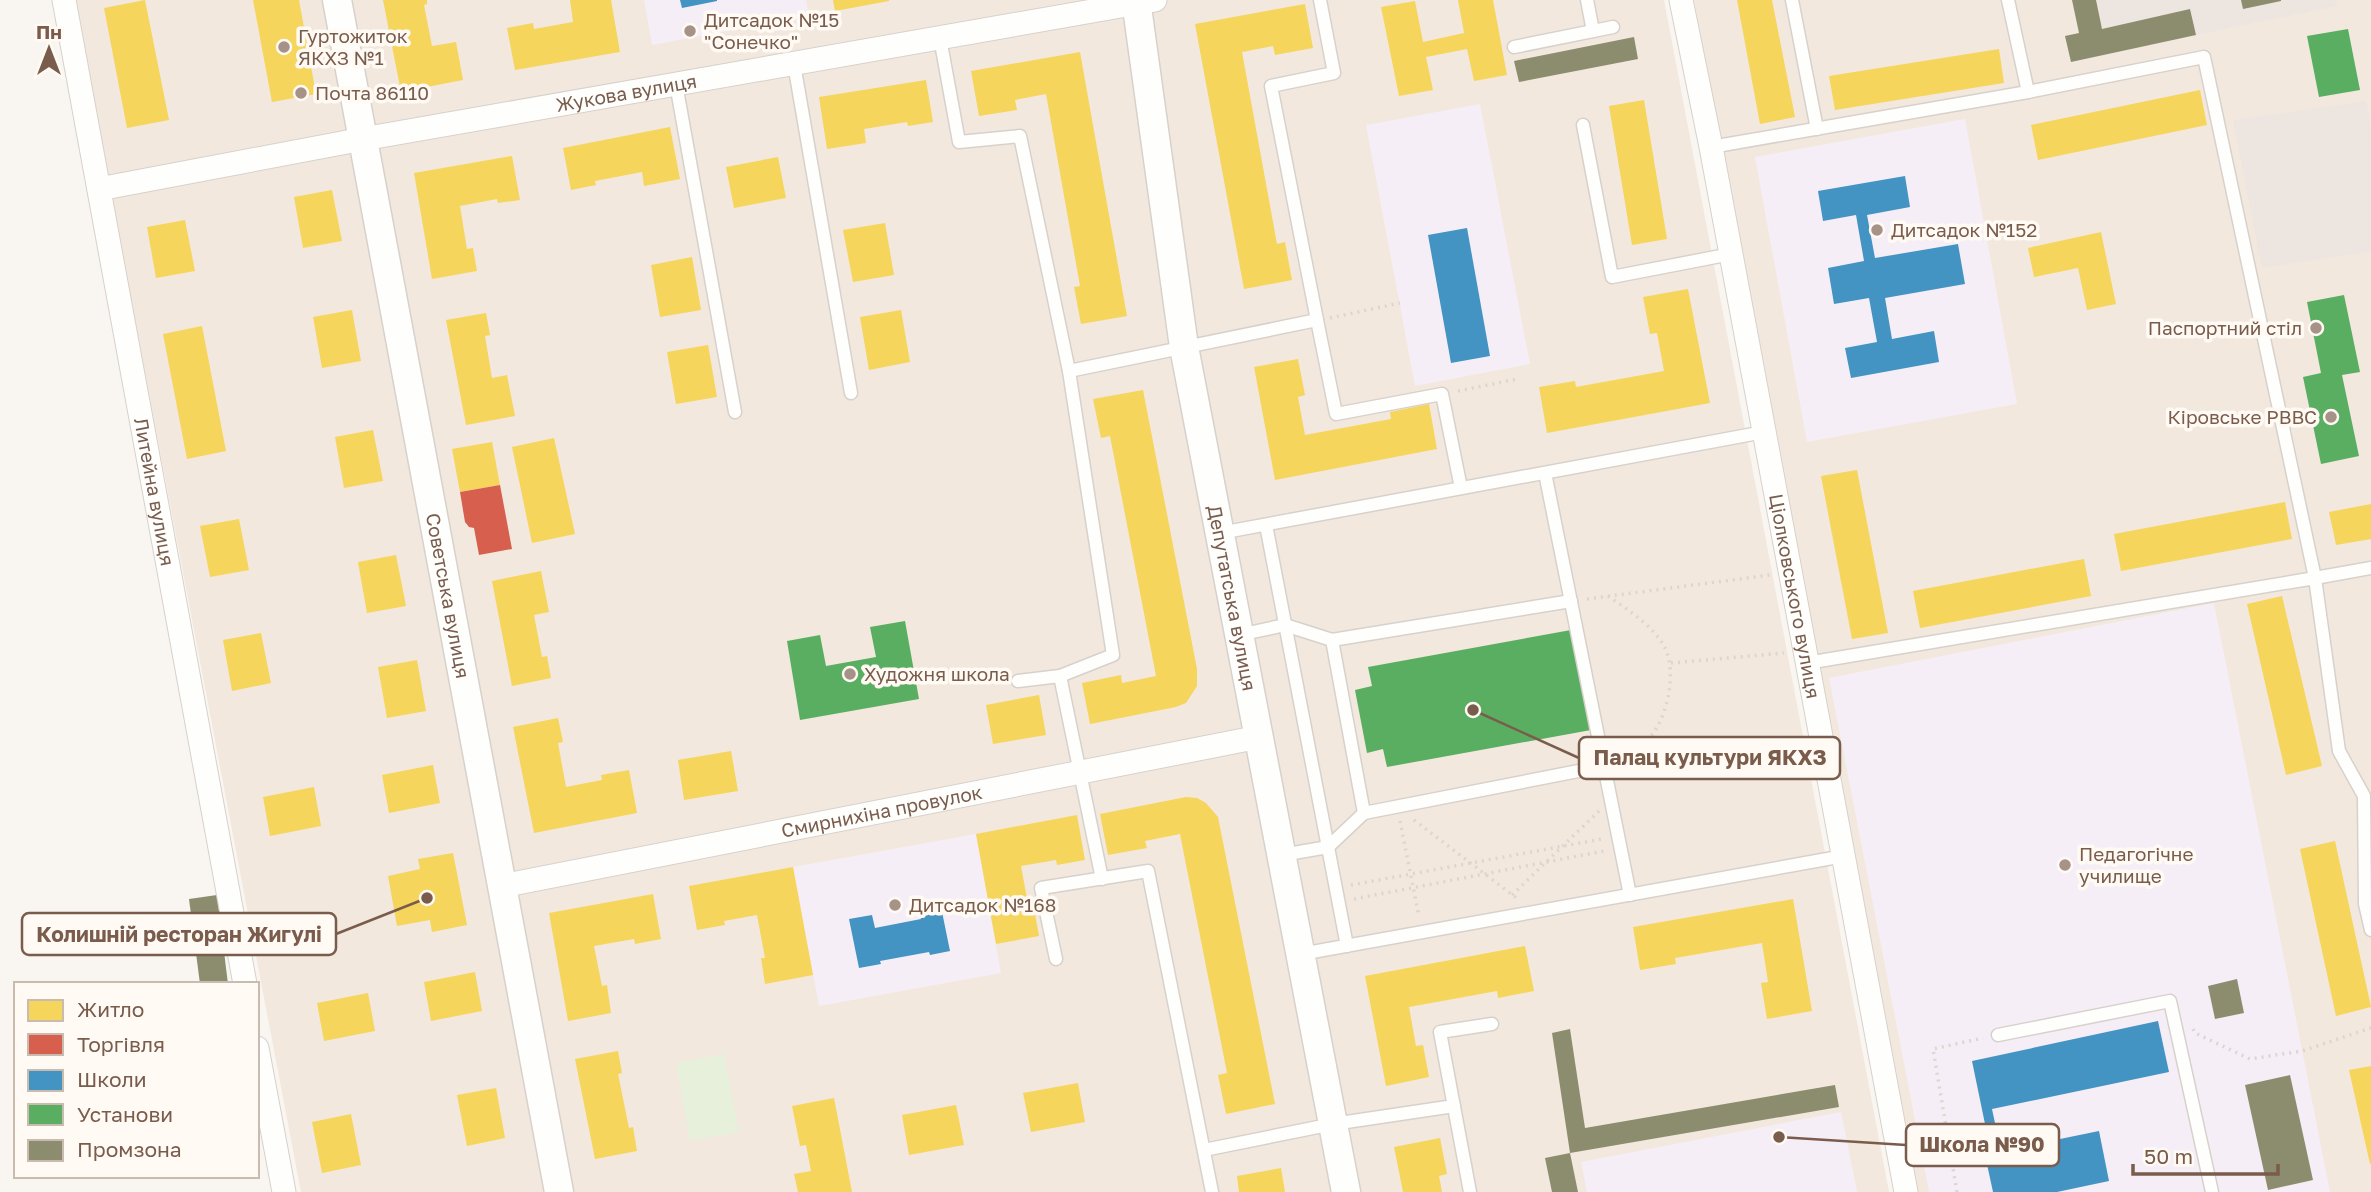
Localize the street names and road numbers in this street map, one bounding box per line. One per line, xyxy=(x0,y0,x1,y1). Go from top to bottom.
street label: Жукова вулиця xyxy=(554,69,698,116)
street label: Литейна вулиця xyxy=(130,416,180,568)
street label: Ціолковського вулиця xyxy=(1765,492,1826,700)
street label: Депутатська вулиця xyxy=(1204,503,1262,693)
street label: Советська вулиця xyxy=(422,511,475,680)
street label: Смирнихіна провулок xyxy=(779,780,984,842)

